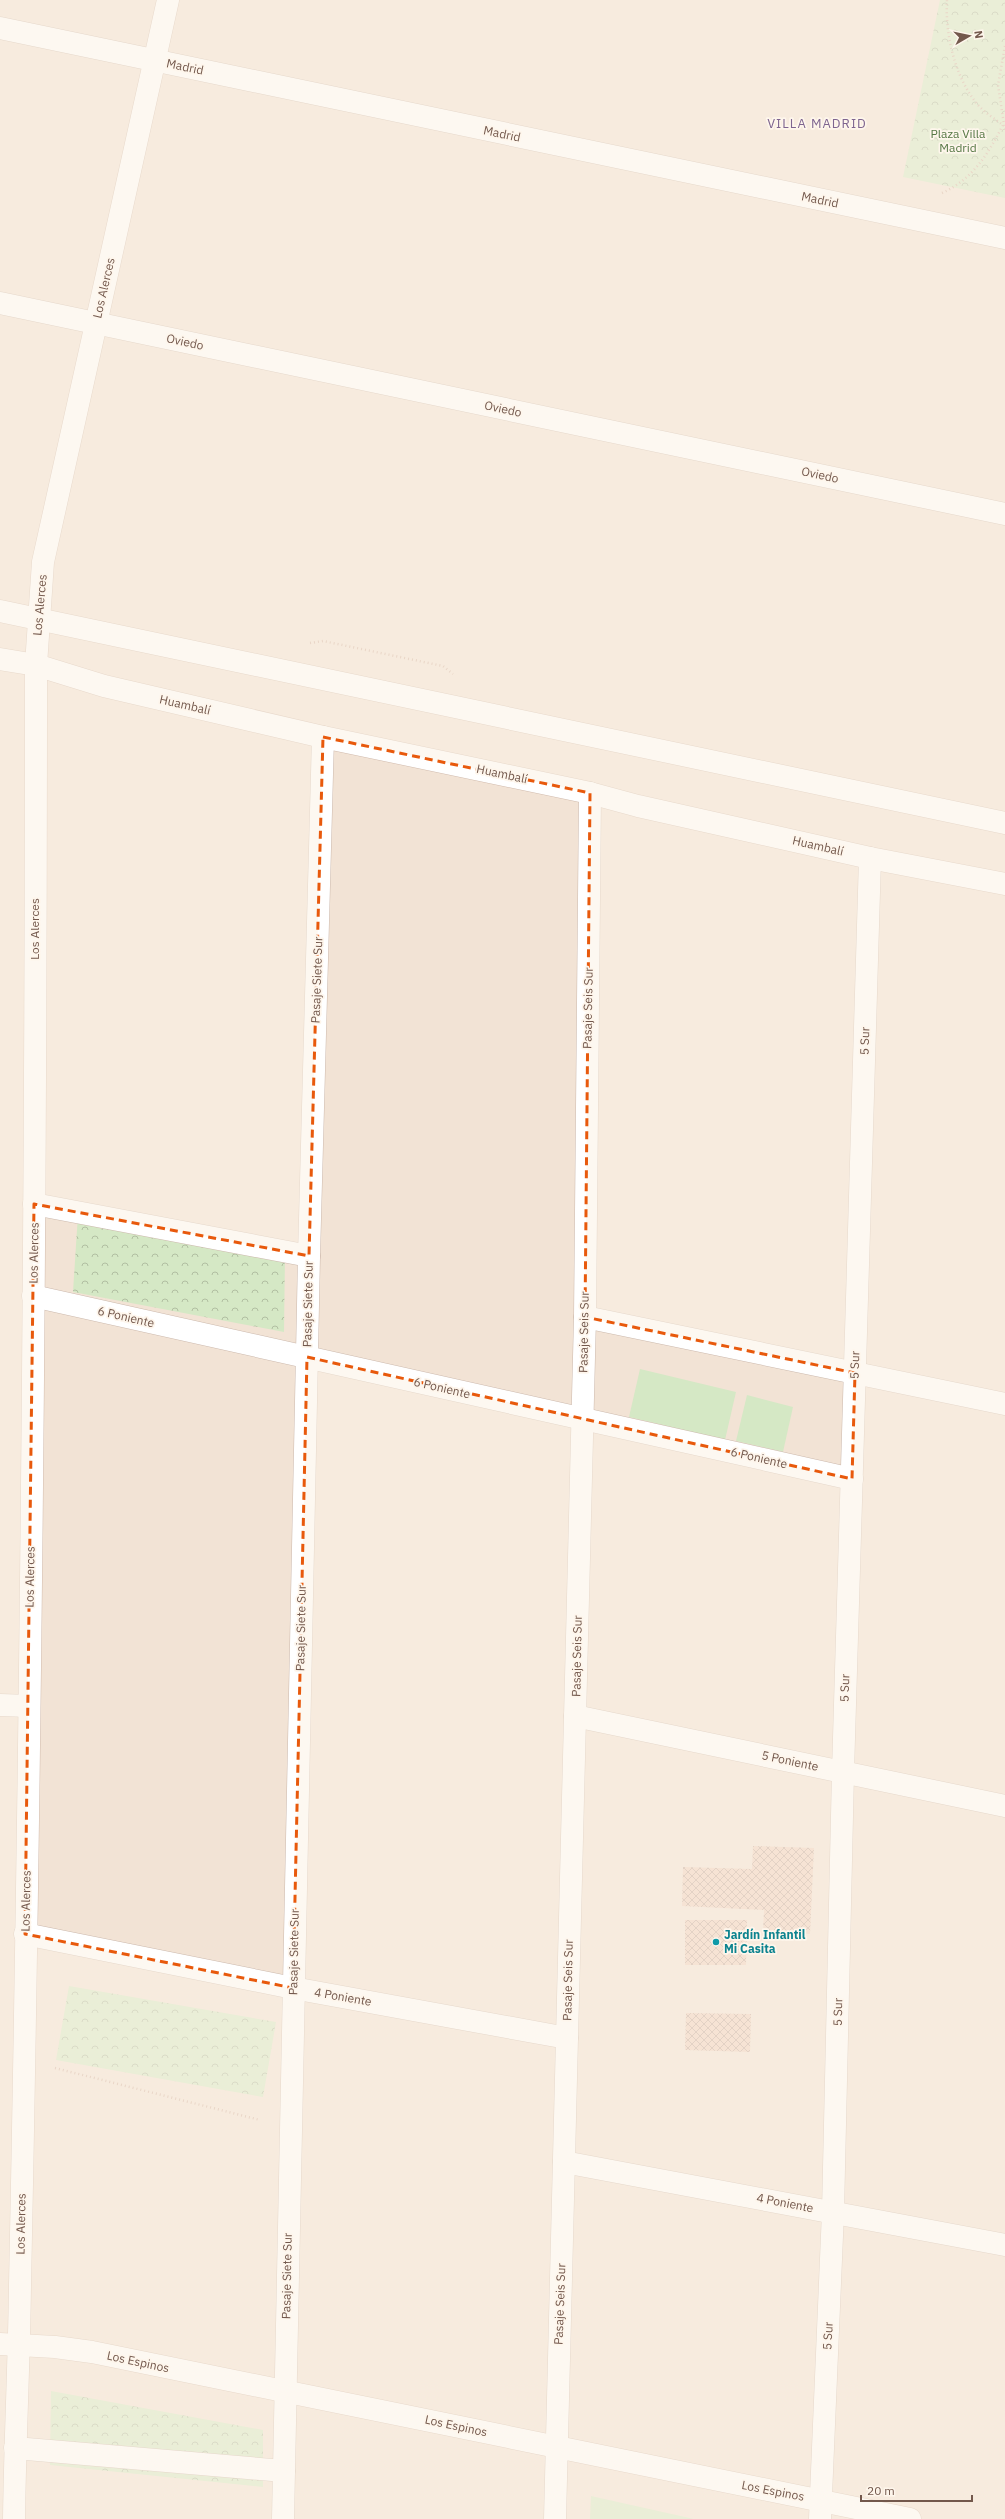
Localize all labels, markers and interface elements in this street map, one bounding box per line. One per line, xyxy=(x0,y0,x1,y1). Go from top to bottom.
north arrow xyxy=(949,16,989,56)
text: N xyxy=(971,29,986,39)
street label: Madrid xyxy=(165,55,205,78)
district label: VILLA MADRID xyxy=(767,115,867,132)
street label: Madrid xyxy=(482,122,522,145)
park label: Plaza Villa Madrid xyxy=(931,126,986,155)
street label: Madrid xyxy=(800,188,840,211)
street label: Los Alerces xyxy=(89,256,118,320)
street label: Oviedo xyxy=(165,330,205,353)
street label: Oviedo xyxy=(483,397,523,420)
street label: Oviedo xyxy=(800,463,840,486)
street label: Los Alerces xyxy=(29,573,50,636)
street label: Huambalí xyxy=(158,691,212,718)
street label: Huambalí xyxy=(475,761,529,786)
street label: Huambalí xyxy=(791,832,845,859)
street label: Los Alerces xyxy=(27,898,42,960)
street label: Pasaje Siete Sur xyxy=(307,936,326,1024)
street label: Pasaje Seis Sur xyxy=(579,966,596,1049)
street label: 5 Sur xyxy=(857,1026,873,1055)
street label: Los Alerces xyxy=(25,1222,42,1284)
street label: Pasaje Siete Sur xyxy=(299,1260,316,1347)
street label: Pasaje Seis Sur xyxy=(575,1290,592,1373)
street label: 6 Poniente xyxy=(96,1303,156,1330)
street label: 5 Sur xyxy=(847,1350,863,1379)
street label: 6 Poniente xyxy=(412,1374,472,1401)
street label: 6 Poniente xyxy=(729,1444,789,1471)
street label: Los Alerces xyxy=(21,1546,38,1608)
street label: Pasaje Siete Sur xyxy=(292,1584,309,1671)
street label: Pasaje Seis Sur xyxy=(568,1614,585,1697)
street label: 5 Sur xyxy=(837,1673,853,1702)
street label: 5 Poniente xyxy=(760,1747,820,1774)
street label: Los Alerces xyxy=(17,1870,34,1932)
street label: Pasaje Siete Sur xyxy=(285,1908,302,1995)
place label: Jardín Infantil Mi Casita xyxy=(724,1927,806,1956)
marker: Jardín Infantil Mi Casita xyxy=(711,1937,721,1947)
street label: Pasaje Seis Sur xyxy=(559,1938,576,2021)
street label: 4 Poniente xyxy=(313,1984,373,2009)
street label: 5 Sur xyxy=(830,1997,845,2026)
street label: 4 Poniente xyxy=(755,2190,815,2215)
street label: Los Alerces xyxy=(12,2193,29,2255)
street label: Pasaje Siete Sur xyxy=(278,2232,295,2319)
street label: Pasaje Seis Sur xyxy=(551,2262,568,2345)
street label: 5 Sur xyxy=(819,2321,836,2350)
street label: Los Espinos xyxy=(106,2348,171,2375)
street label: Los Espinos xyxy=(424,2412,489,2439)
street label: Los Espinos xyxy=(741,2477,806,2504)
scale bar xyxy=(861,2477,972,2503)
text: 20 m xyxy=(867,2483,895,2498)

